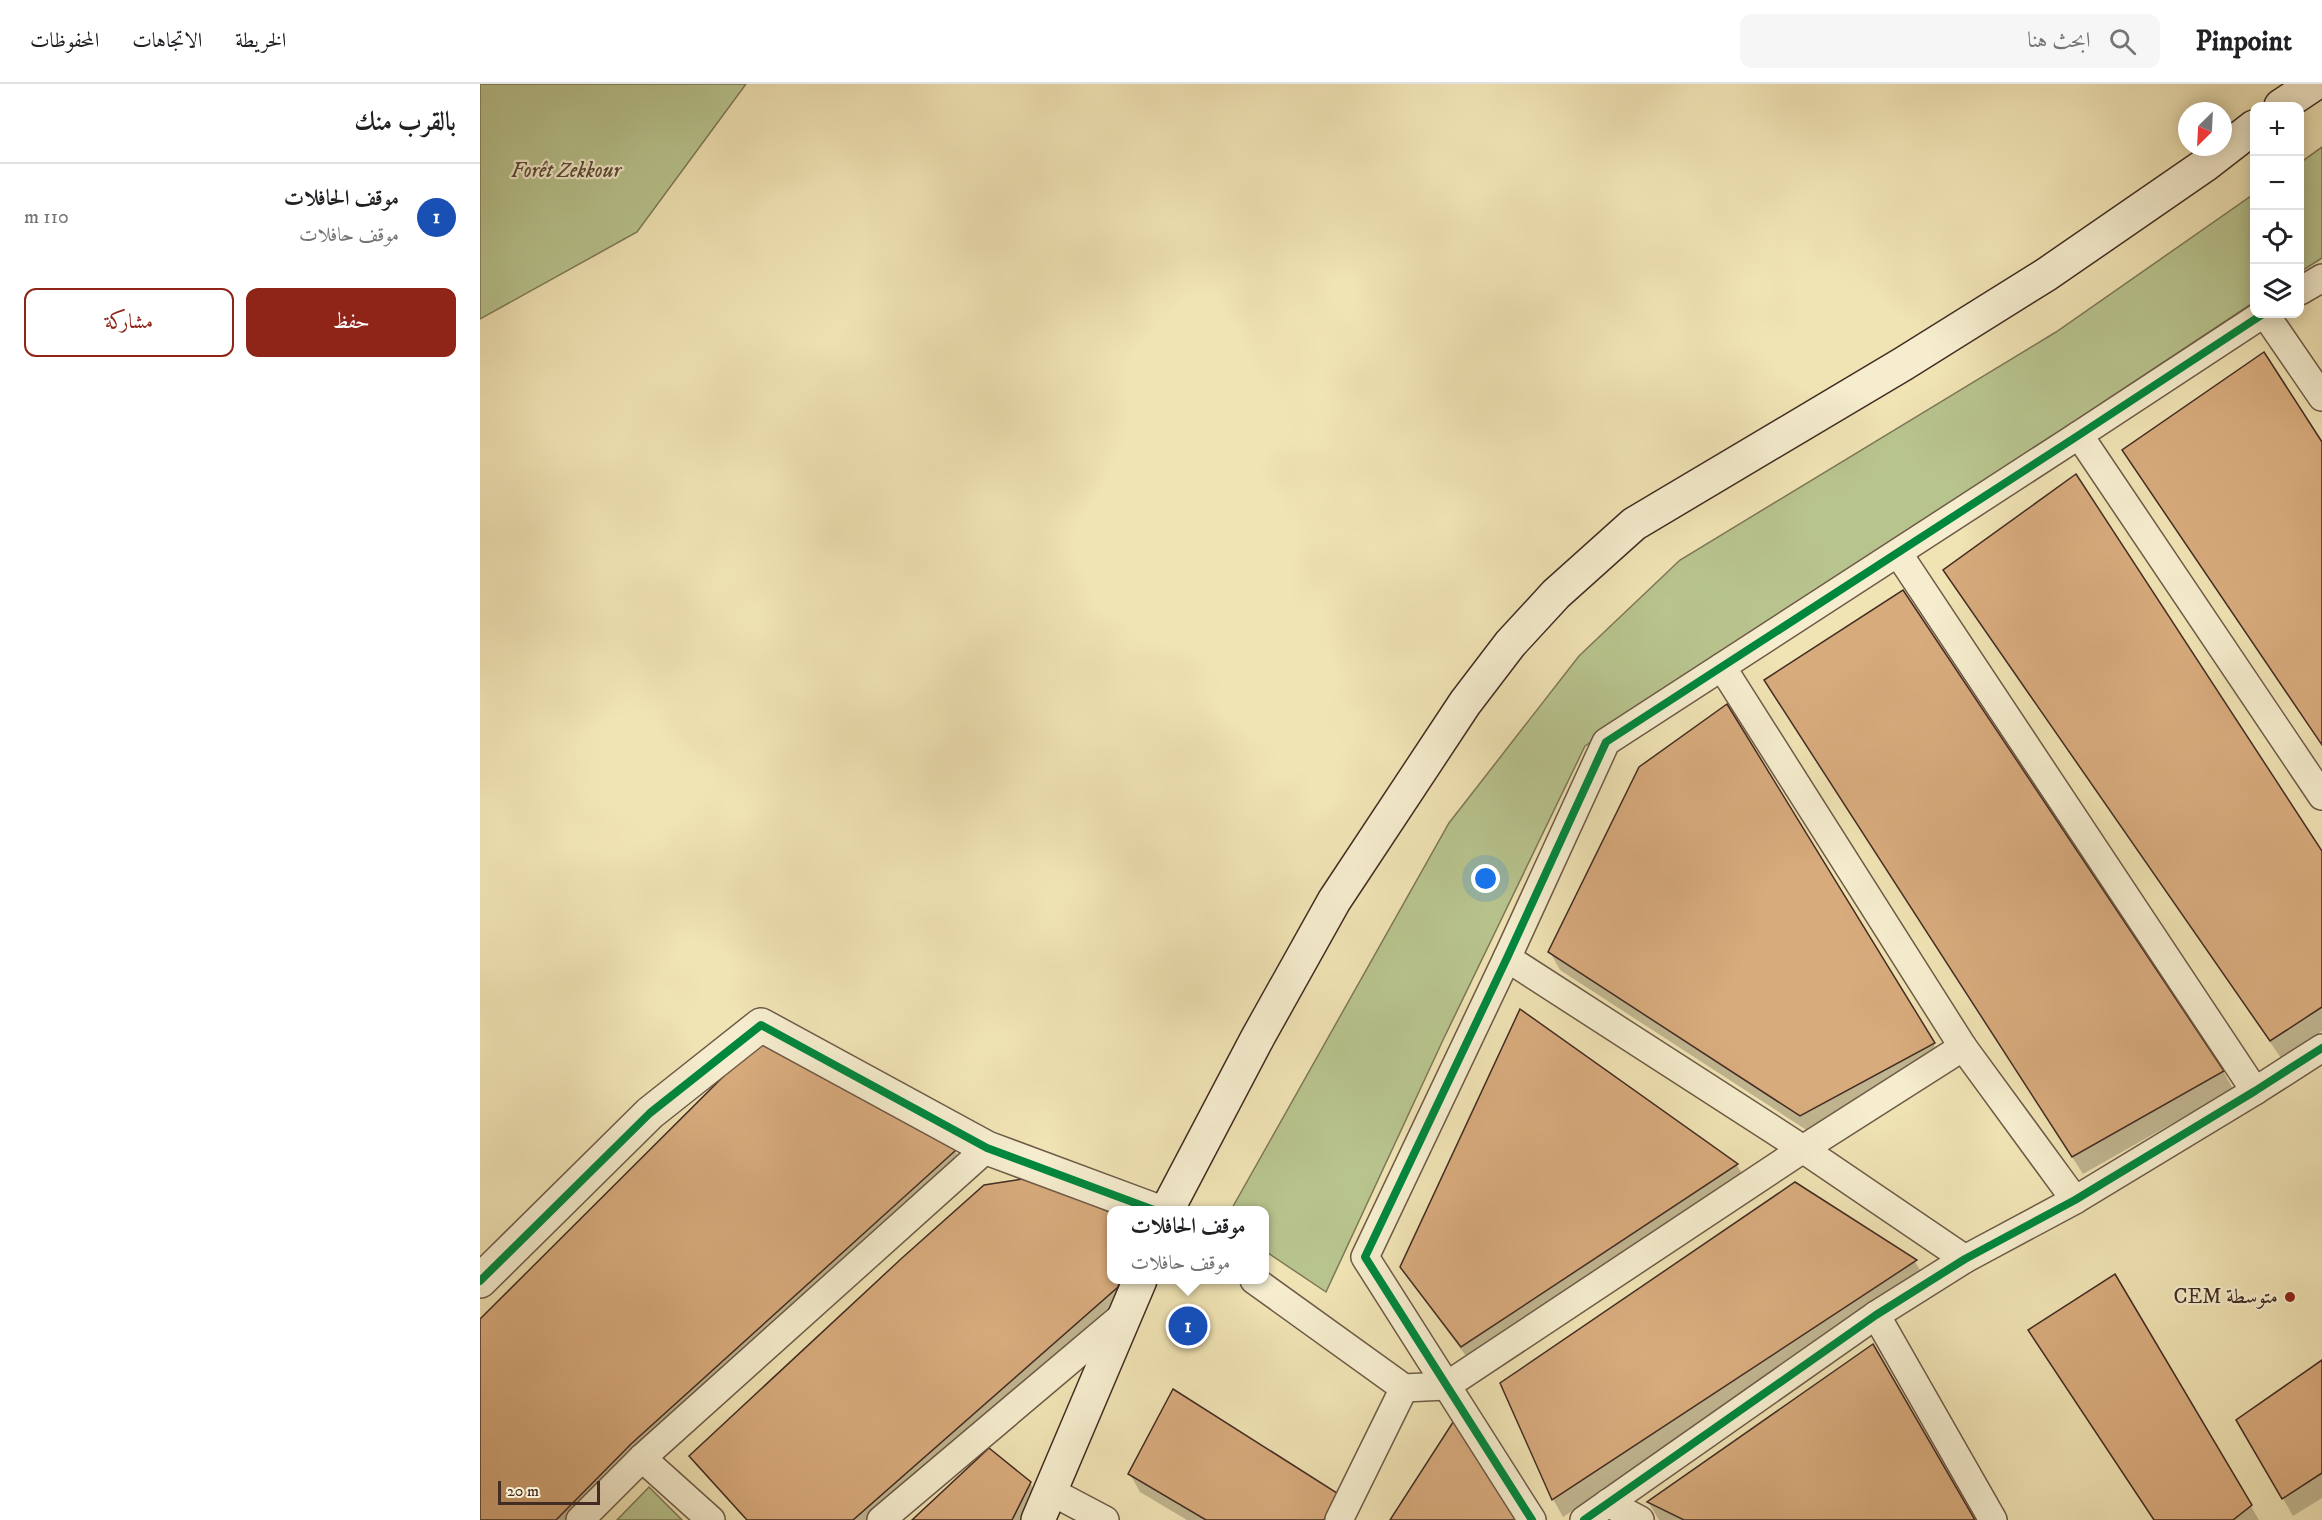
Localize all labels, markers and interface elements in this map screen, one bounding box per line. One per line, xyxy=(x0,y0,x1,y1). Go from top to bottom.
search box xyxy=(1740,14,2160,68)
text: Pinpoint xyxy=(2196,24,2292,59)
icon: search xyxy=(2106,25,2139,58)
text: ابحث هنا xyxy=(2027,27,2091,54)
text: المحفوظات xyxy=(30,28,99,54)
text: الاتجاهات xyxy=(132,28,202,54)
text: الخريطة xyxy=(235,28,286,54)
north arrow xyxy=(2178,102,2232,156)
map controls xyxy=(2250,102,2304,318)
button: + xyxy=(2250,102,2304,156)
text: بالقرب منك xyxy=(354,106,456,139)
button: − xyxy=(2250,156,2304,210)
park label: Forêt Zekkour xyxy=(511,158,622,184)
text: موقف الحافلات xyxy=(284,185,399,212)
text: 110 m xyxy=(24,205,69,230)
text: 1 xyxy=(433,205,440,230)
button: locate xyxy=(2250,210,2304,264)
text: موقف حافلات xyxy=(299,223,399,248)
button: layers xyxy=(2250,264,2304,318)
button: مشاركة xyxy=(24,288,234,357)
button: حفظ xyxy=(246,288,456,357)
your location xyxy=(1471,864,1500,893)
popup xyxy=(1107,1206,1269,1284)
text: موقف الحافلات xyxy=(1130,1213,1246,1240)
text: موقف حافلات xyxy=(1130,1251,1230,1276)
place label: CEM متوسطة xyxy=(2173,1284,2278,1310)
marker: CEM متوسطة xyxy=(2283,1290,2297,1304)
pin: 1 xyxy=(1168,1304,1208,1348)
scale bar xyxy=(498,1478,600,1506)
text: 20 m xyxy=(507,1481,539,1501)

